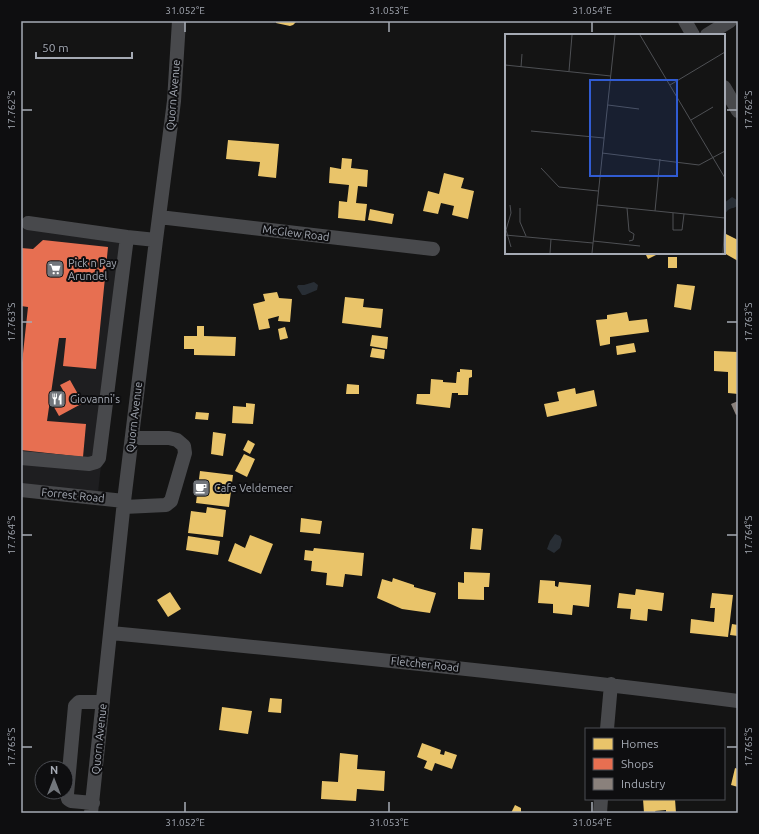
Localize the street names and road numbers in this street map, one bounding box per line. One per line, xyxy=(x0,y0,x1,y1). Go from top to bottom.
street label: Quorn Avenue xyxy=(164,59,182,131)
street label: McGlew Road xyxy=(262,223,330,243)
street label: Quorn Avenue xyxy=(124,381,144,453)
street label: Forrest Road xyxy=(41,486,105,504)
street label: Fletcher Road xyxy=(390,654,460,674)
street label: Quorn Avenue xyxy=(89,703,109,775)

